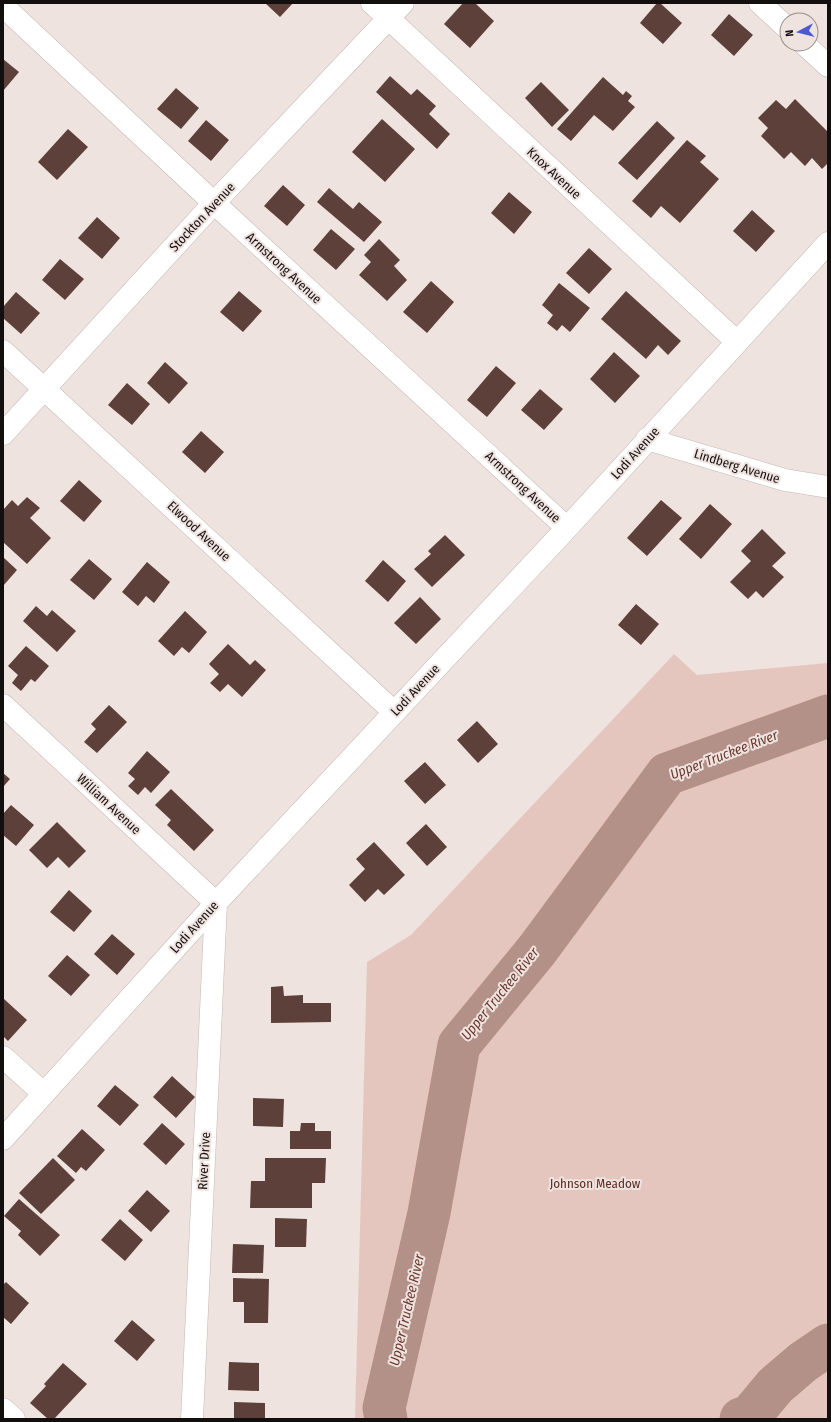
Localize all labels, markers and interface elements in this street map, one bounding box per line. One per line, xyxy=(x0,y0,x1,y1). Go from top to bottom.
north arrow xyxy=(779,12,819,52)
text: N xyxy=(783,29,796,37)
street label: Knox Avenue xyxy=(524,144,584,202)
street label: Stockton Avenue xyxy=(166,179,238,255)
street label: Armstrong Avenue xyxy=(243,229,325,307)
street label: Lodi Avenue xyxy=(608,424,662,482)
street label: Lindberg Avenue xyxy=(692,446,782,486)
street label: Armstrong Avenue xyxy=(482,448,564,526)
street label: Elwood Avenue xyxy=(164,498,234,564)
street label: Lodi Avenue xyxy=(387,661,443,719)
water label: Upper Truckee River xyxy=(668,726,781,783)
street label: William Avenue xyxy=(74,771,144,837)
street label: Lodi Avenue xyxy=(167,898,221,956)
water label: Upper Truckee River xyxy=(458,943,543,1044)
street label: River Drive xyxy=(195,1132,213,1190)
park label: Johnson Meadow xyxy=(550,1176,641,1191)
water label: Upper Truckee River xyxy=(386,1251,428,1367)

